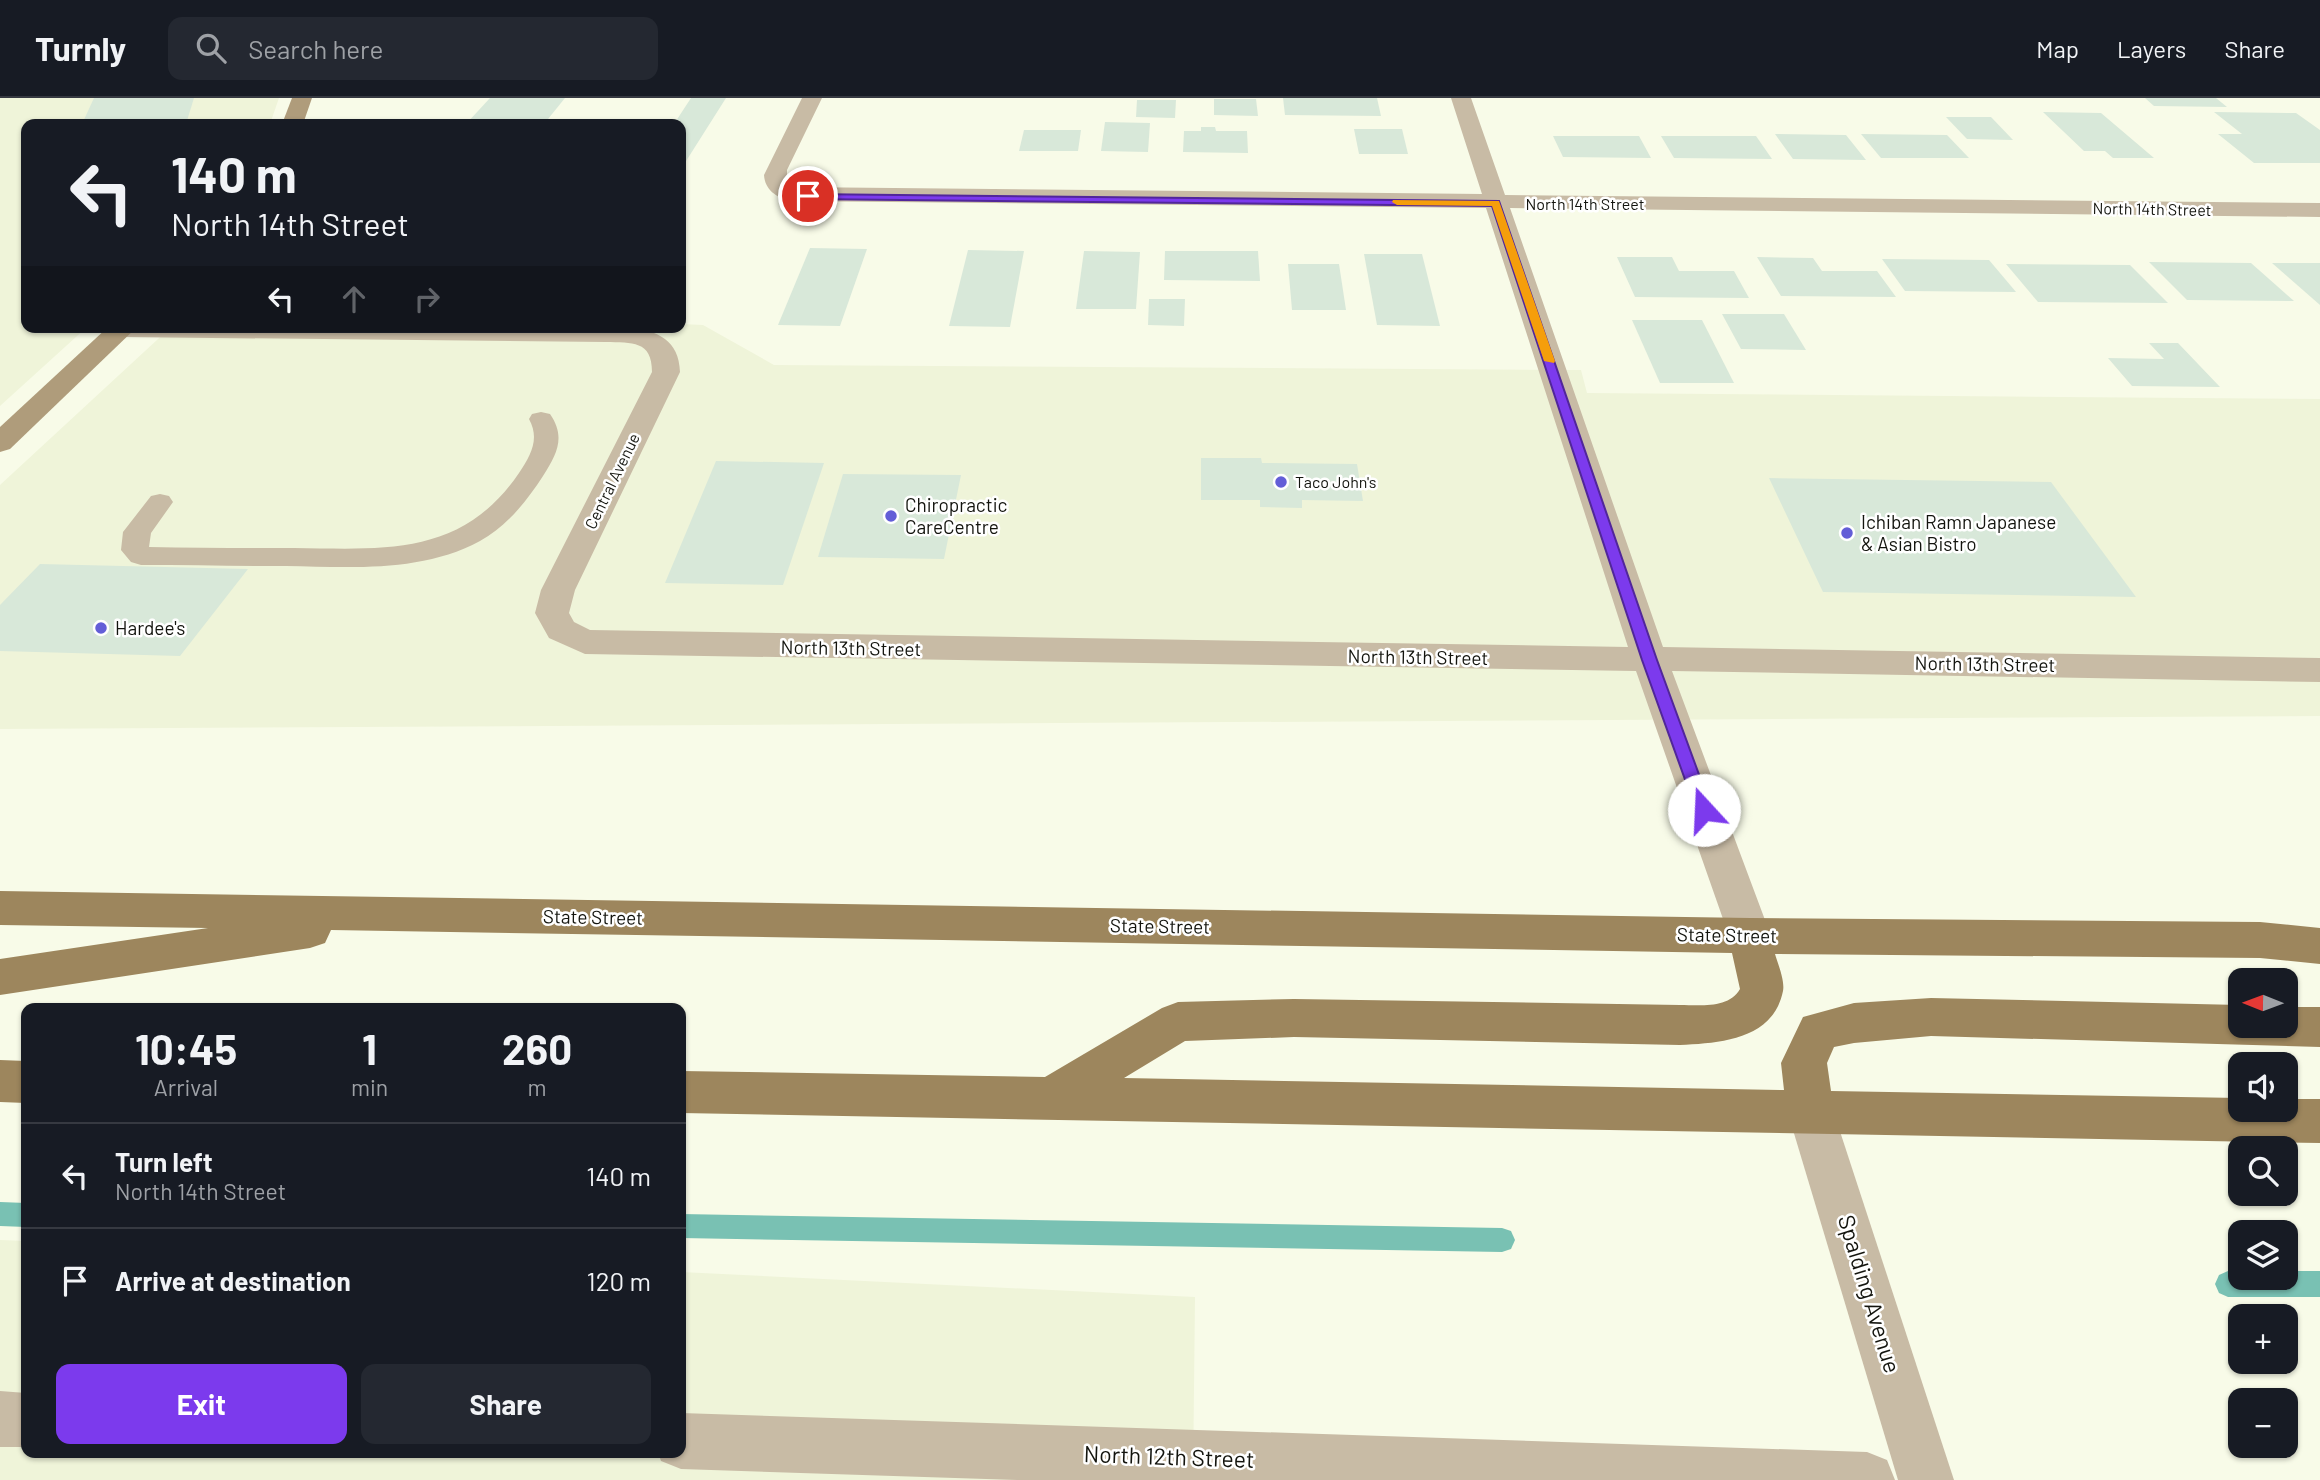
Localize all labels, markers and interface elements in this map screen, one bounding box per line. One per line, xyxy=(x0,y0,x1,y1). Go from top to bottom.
search box xyxy=(168,17,658,80)
text: Turnly xyxy=(35,28,126,68)
icon: search xyxy=(192,29,230,67)
text: Search here xyxy=(248,33,383,64)
text: Map xyxy=(2036,34,2079,63)
text: Layers xyxy=(2117,34,2186,63)
text: Share xyxy=(2224,34,2285,63)
text: 140 m xyxy=(171,144,297,203)
icon: left xyxy=(56,147,147,238)
pin xyxy=(778,166,838,226)
icon: arrive xyxy=(789,177,827,215)
street label: North 14th Street xyxy=(1526,194,1644,213)
street label: North 14th Street xyxy=(2092,198,2212,219)
text: North 14th Street xyxy=(171,204,409,242)
icon: left xyxy=(262,280,300,318)
icon: ahead xyxy=(335,280,373,318)
icon: right xyxy=(408,280,446,318)
street label: Central Avenue xyxy=(580,430,643,532)
place label: Taco John's xyxy=(1295,472,1376,491)
marker: Taco John's xyxy=(1273,474,1289,490)
place label: Chiropractic CareCentre xyxy=(905,493,1007,538)
marker: Chiropractic CareCentre xyxy=(883,508,899,524)
place label: Ichiban Ramn Japanese & Asian Bistro xyxy=(1861,510,2056,555)
marker: Ichiban Ramn Japanese & Asian Bistro xyxy=(1839,525,1855,541)
place label: Hardee's xyxy=(115,616,185,639)
marker: Hardee's xyxy=(93,620,109,636)
street label: North 13th Street xyxy=(781,635,922,660)
street label: North 13th Street xyxy=(1348,644,1489,669)
street label: North 13th Street xyxy=(1915,651,2056,676)
position arrow xyxy=(1667,773,1741,847)
street label: State Street xyxy=(543,904,643,929)
street label: State Street xyxy=(1110,913,1210,938)
street label: State Street xyxy=(1677,922,1777,947)
north arrow xyxy=(2228,968,2298,1038)
map controls xyxy=(2228,968,2298,1458)
text: 10:45 xyxy=(135,1023,237,1073)
text: 1 xyxy=(362,1023,377,1073)
text: 260 xyxy=(502,1023,572,1073)
button: sound xyxy=(2228,1052,2298,1122)
text: Arrival xyxy=(154,1073,218,1101)
text: min xyxy=(351,1073,388,1101)
text: m xyxy=(528,1073,547,1101)
button: search xyxy=(2228,1136,2298,1206)
text: Turn left xyxy=(115,1146,213,1177)
icon: left xyxy=(56,1157,94,1195)
text: 140 m xyxy=(586,1160,651,1191)
text: North 14th Street xyxy=(115,1177,286,1205)
street label: Spalding Avenue xyxy=(1833,1211,1907,1376)
button: layers xyxy=(2228,1220,2298,1290)
icon: arrive xyxy=(56,1262,94,1300)
text: Arrive at destination xyxy=(115,1265,351,1296)
text: 120 m xyxy=(587,1265,651,1296)
button: + xyxy=(2228,1304,2298,1374)
button: Exit xyxy=(56,1364,347,1444)
button: Share xyxy=(361,1364,651,1444)
button: − xyxy=(2228,1388,2298,1458)
street label: North 12th Street xyxy=(1083,1439,1255,1473)

